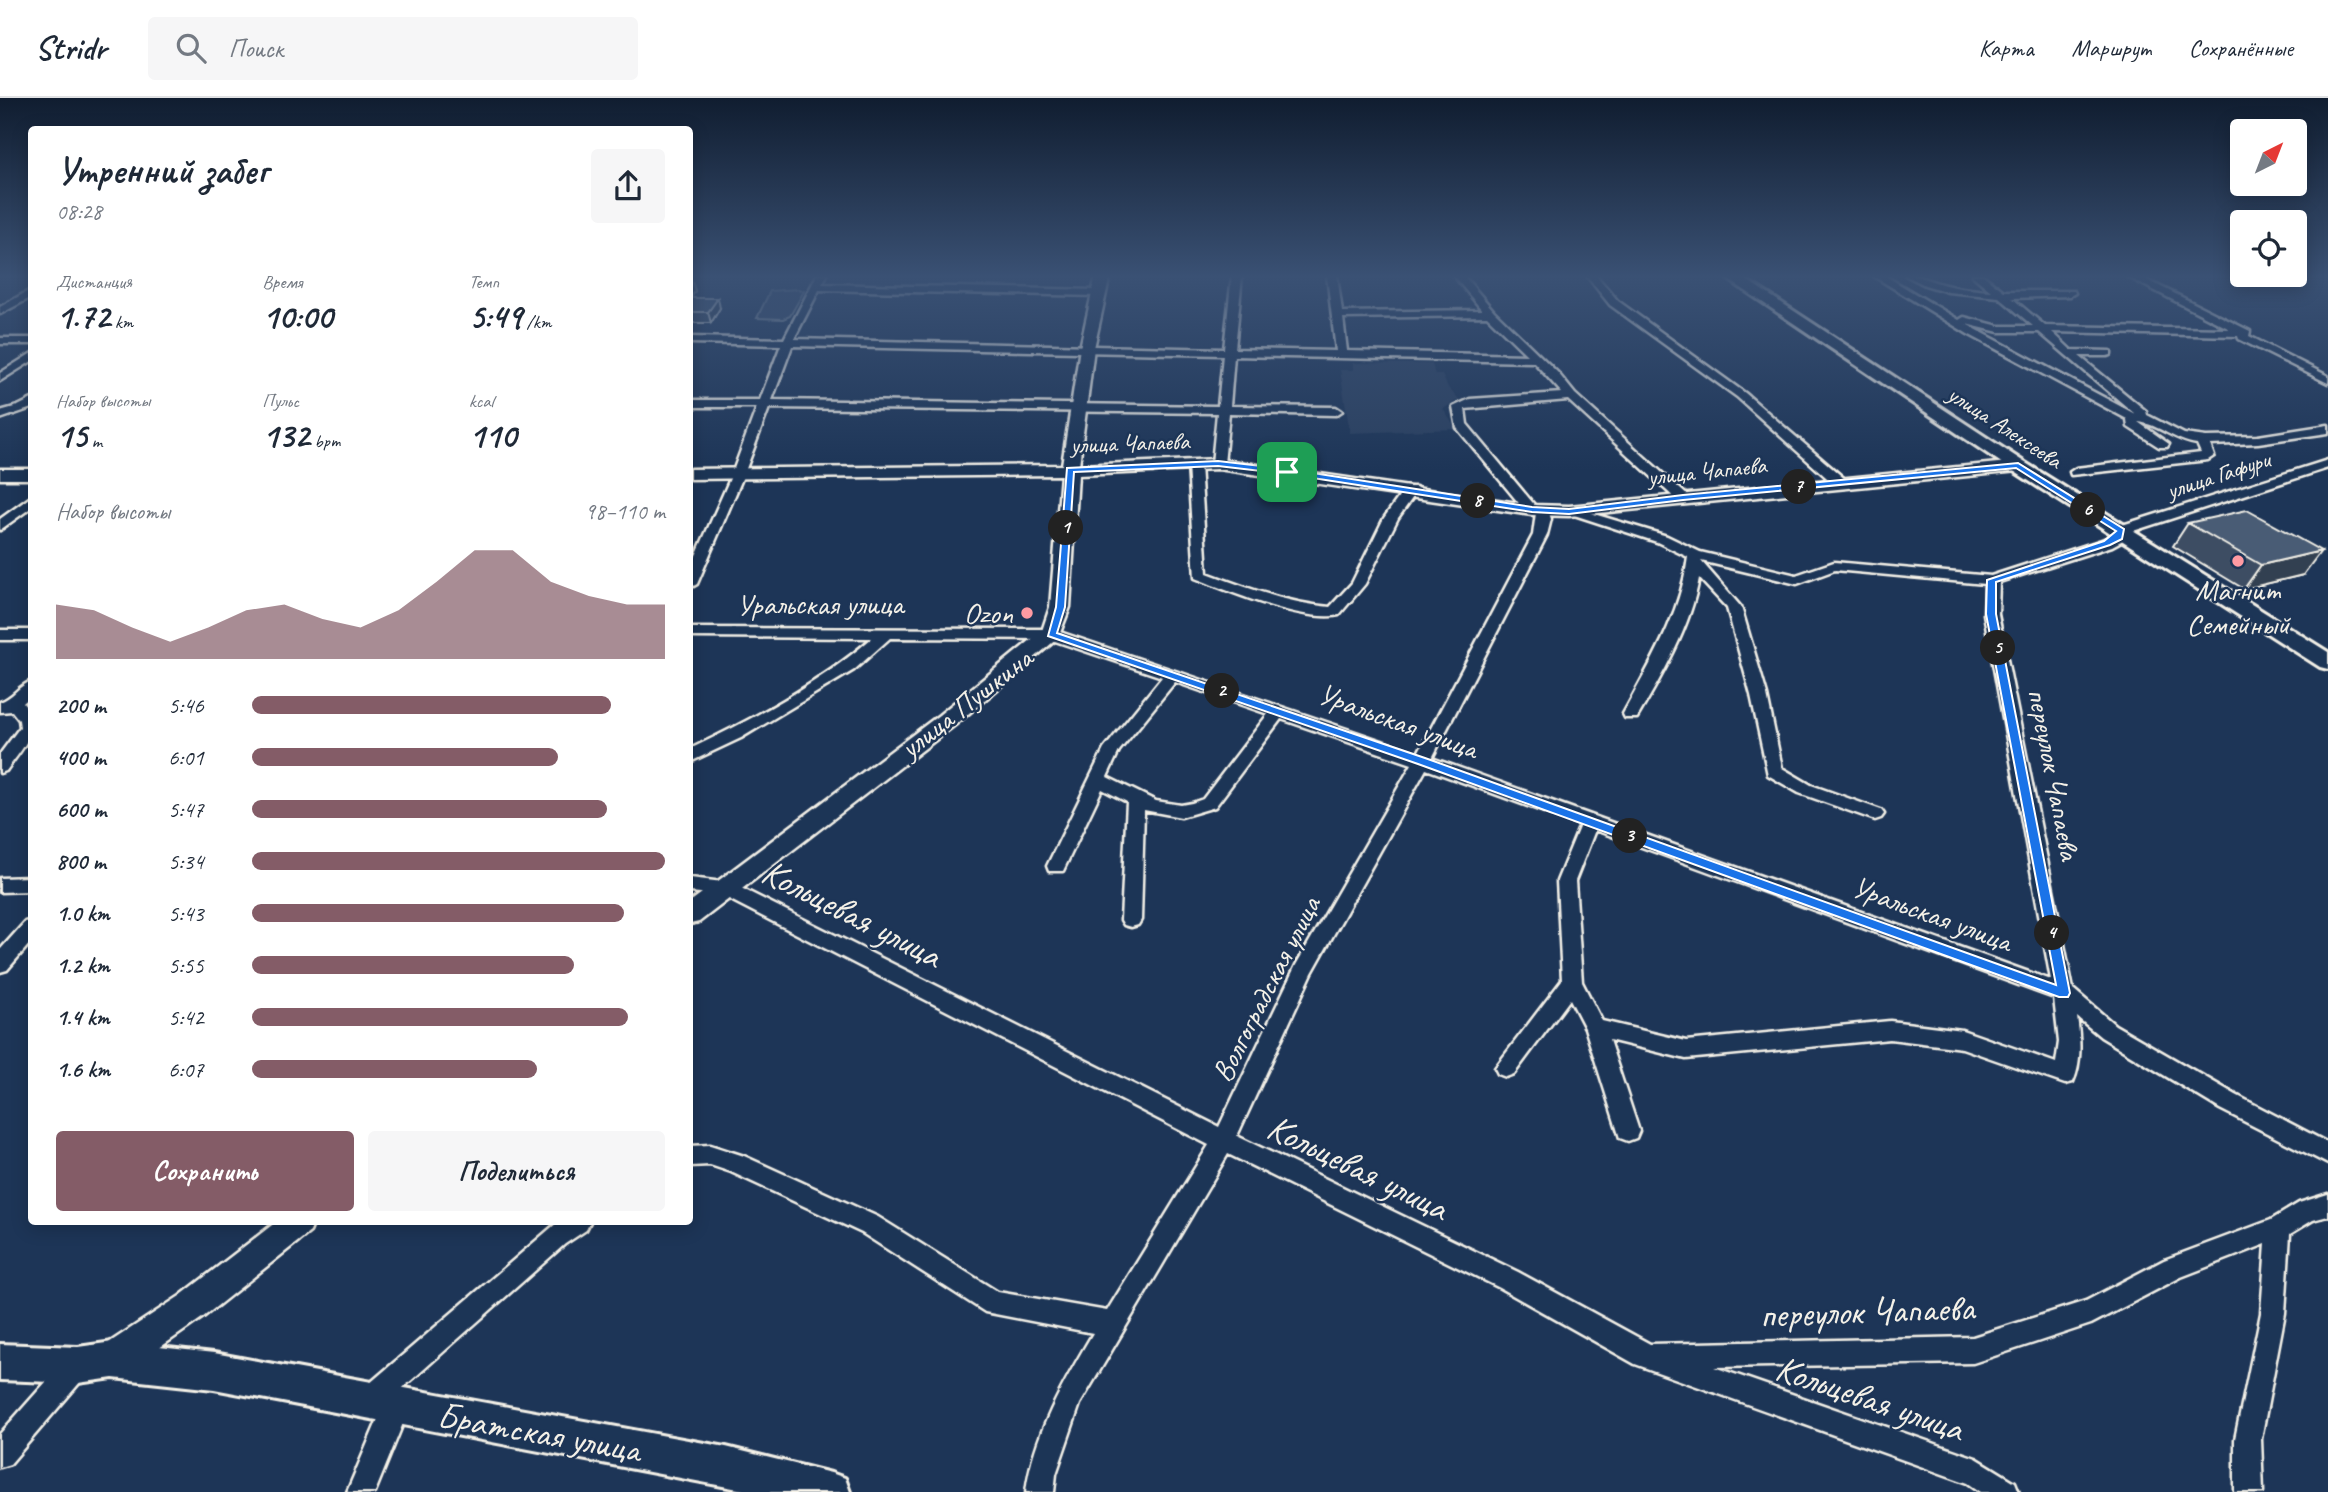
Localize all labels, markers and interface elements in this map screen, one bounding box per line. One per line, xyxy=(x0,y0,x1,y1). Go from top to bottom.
search box xyxy=(148,17,638,80)
text: Stridr xyxy=(35,27,106,69)
icon: search xyxy=(172,29,210,67)
text: Поиск xyxy=(228,32,283,65)
text: Карта xyxy=(1979,33,2034,63)
text: Маршрут xyxy=(2072,33,2151,63)
text: Сохранённые xyxy=(2189,33,2293,63)
north arrow xyxy=(2230,119,2306,196)
map controls xyxy=(2230,119,2307,287)
text: Утренний забег xyxy=(56,147,268,194)
button: share xyxy=(591,149,665,223)
text: 08:28 xyxy=(56,197,102,226)
button: locate xyxy=(2230,210,2307,287)
text: Дистанция xyxy=(56,270,132,294)
text: Время xyxy=(262,270,302,294)
text: Темп xyxy=(469,270,499,294)
text: 1.72 xyxy=(56,294,110,339)
text: 10:00 xyxy=(262,294,332,339)
text: 5:49 xyxy=(469,294,522,339)
text: km xyxy=(110,310,133,334)
text: /km xyxy=(522,310,551,334)
street label: улица Алексеева xyxy=(1941,378,2069,476)
text: Набор высоты xyxy=(56,389,150,413)
text: Пульс xyxy=(262,389,299,413)
text: kcal xyxy=(469,389,494,413)
text: 15 xyxy=(56,413,87,458)
text: 132 xyxy=(262,413,310,458)
text: 110 xyxy=(469,413,516,458)
street label: улица Чапаева xyxy=(1068,426,1192,460)
text: m xyxy=(87,429,102,453)
text: bpm xyxy=(310,429,340,453)
pin xyxy=(1257,442,1317,502)
street label: улица Гафури xyxy=(2161,443,2276,506)
street label: улица Чапаева xyxy=(1644,450,1769,492)
icon: arrive xyxy=(1268,453,1306,491)
pin: 7 xyxy=(1782,470,1816,504)
text: 7 xyxy=(1794,474,1803,498)
pin: 8 xyxy=(1460,484,1496,518)
text: 8 xyxy=(1473,488,1482,512)
pin: 6 xyxy=(2070,492,2106,528)
text: Набор высоты xyxy=(56,497,170,526)
text: 98–110 m xyxy=(585,497,665,526)
text: 6 xyxy=(2083,497,2092,521)
pin: 1 xyxy=(1048,510,1084,546)
text: 1 xyxy=(1061,515,1070,539)
marker: Магнит Семейный xyxy=(2230,553,2246,569)
place label: Магнит Семейный xyxy=(2187,571,2291,643)
street label: Уральская улица xyxy=(737,585,906,623)
place label: Ozon xyxy=(964,594,1013,632)
marker: Ozon xyxy=(1019,605,1035,621)
pin: 5 xyxy=(1980,630,2016,666)
text: 5 xyxy=(1993,635,2002,659)
street label: улица Пушкина xyxy=(890,638,1042,768)
pin: 2 xyxy=(1204,674,1240,708)
street label: Уральская улица xyxy=(1313,675,1485,768)
text: 2 xyxy=(1217,678,1226,702)
street label: переулок Чапаева xyxy=(2019,685,2090,865)
text: 200 m xyxy=(56,691,106,720)
text: 5:46 xyxy=(168,691,204,720)
text: 400 m xyxy=(56,743,106,772)
text: 6:01 xyxy=(168,743,204,772)
text: 600 m xyxy=(56,795,106,824)
text: 5:47 xyxy=(168,795,204,824)
pin: 3 xyxy=(1612,818,1648,854)
text: 3 xyxy=(1625,823,1634,847)
text: 800 m xyxy=(56,847,106,876)
text: 5:34 xyxy=(168,847,204,876)
street label: Кольцевая улица xyxy=(754,848,952,980)
street label: Уральская улица xyxy=(1847,868,2019,961)
street label: Волгоградская улица xyxy=(1203,888,1330,1088)
text: 1.0 km xyxy=(56,899,110,928)
text: 5:43 xyxy=(168,899,204,928)
pin: 4 xyxy=(2035,916,2070,950)
text: 4 xyxy=(2047,920,2056,944)
text: 1.2 km xyxy=(56,951,110,980)
text: 5:55 xyxy=(168,951,204,980)
text: 1.4 km xyxy=(56,1003,110,1032)
text: 5:42 xyxy=(168,1003,204,1032)
text: 1.6 km xyxy=(56,1055,110,1084)
text: 6:07 xyxy=(168,1055,204,1084)
street label: Кольцевая улица xyxy=(1260,1103,1459,1232)
button: Сохранить xyxy=(56,1131,354,1211)
button: Поделиться xyxy=(368,1131,665,1211)
street label: переулок Чапаева xyxy=(1759,1284,1977,1338)
street label: Кольцевая улица xyxy=(1770,1344,1973,1453)
street label: Братская улица xyxy=(434,1391,647,1473)

